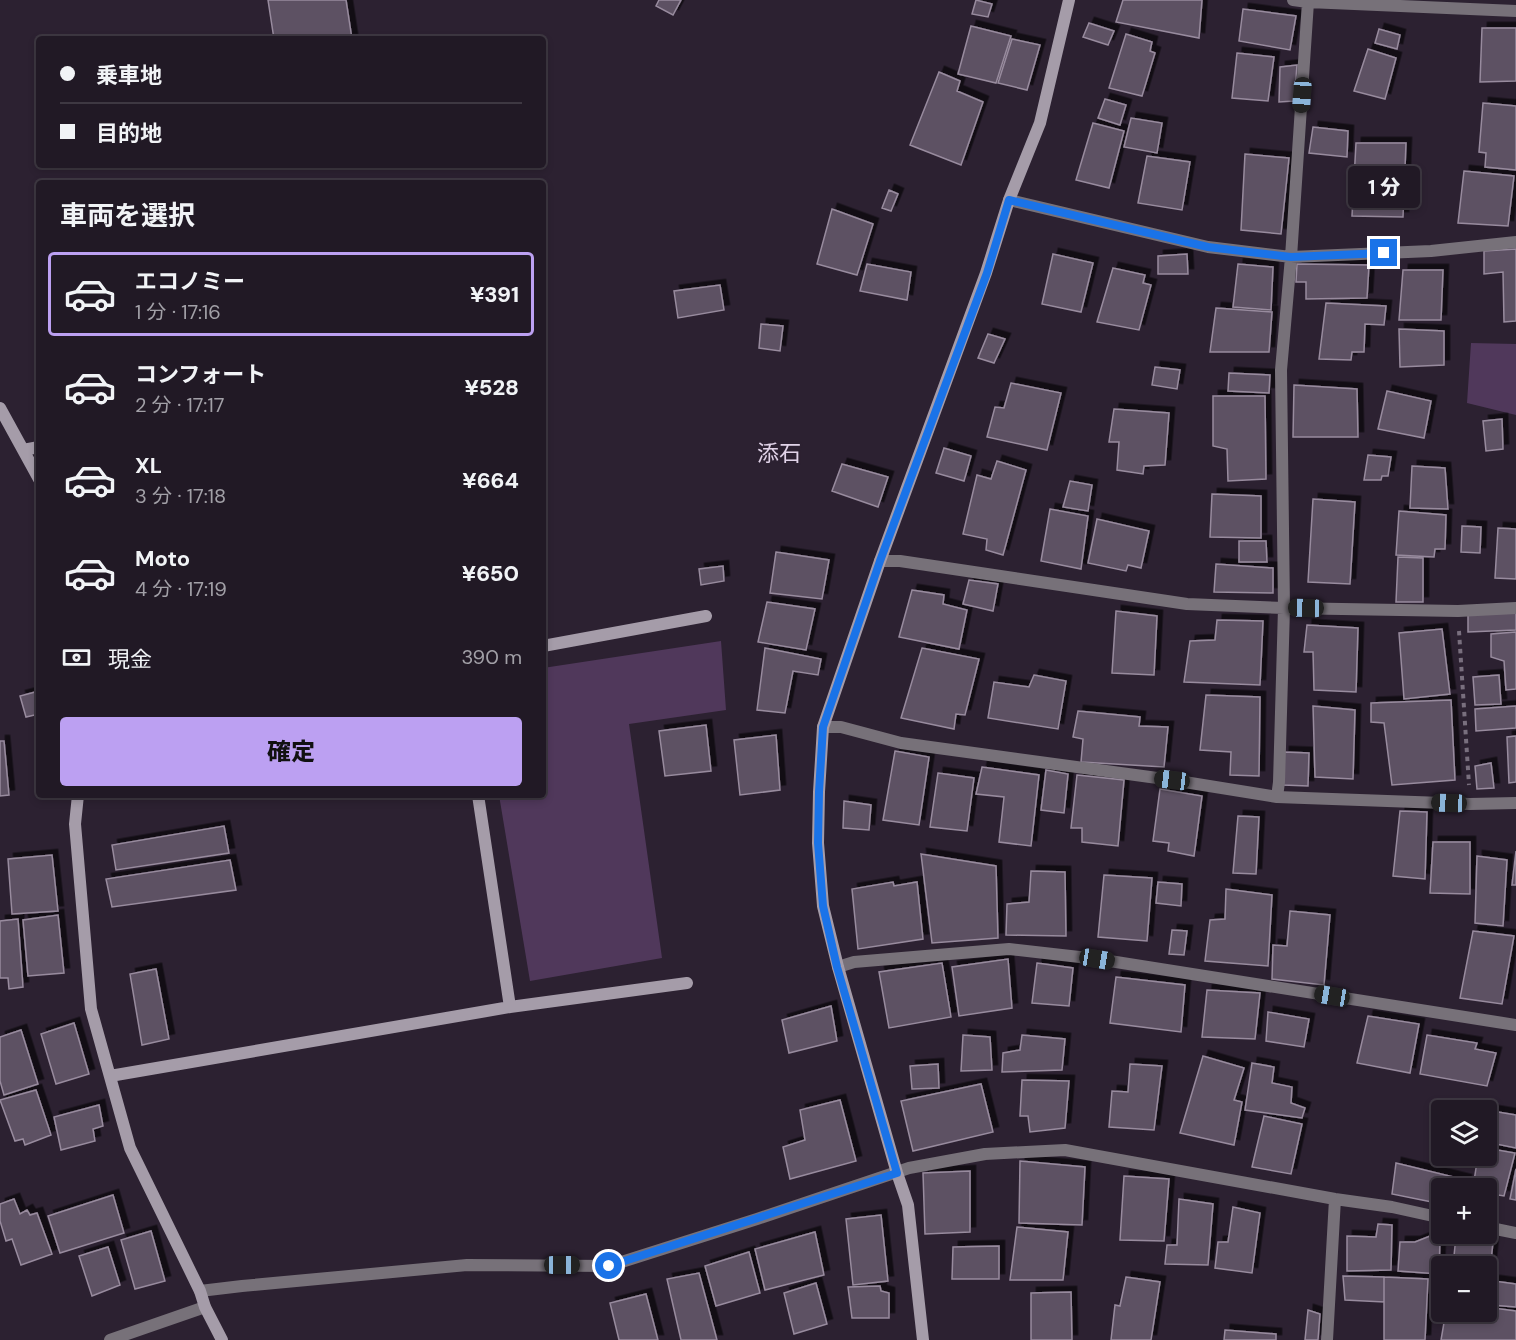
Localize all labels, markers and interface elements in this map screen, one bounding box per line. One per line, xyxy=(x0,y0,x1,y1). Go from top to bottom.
text: 乗車地 xyxy=(96,61,162,90)
car xyxy=(1292,76,1312,114)
text: 目的地 xyxy=(96,119,162,148)
callout: 1 分 xyxy=(1348,166,1420,208)
text: 1 分 xyxy=(1368,174,1400,200)
text: 車両を選択 xyxy=(60,198,195,233)
route end xyxy=(1370,239,1397,266)
icon: car xyxy=(63,267,117,321)
text: エコノミー xyxy=(135,267,245,296)
text: ¥391 xyxy=(470,280,519,309)
text: 1 分 · 17:16 xyxy=(135,299,221,325)
icon: car xyxy=(63,360,117,414)
text: コンフォート xyxy=(135,360,266,389)
text: ¥528 xyxy=(464,373,519,402)
text: 2 分 · 17:17 xyxy=(135,392,224,418)
district label: 添石 xyxy=(757,439,801,468)
text: XL xyxy=(135,451,162,480)
icon: car xyxy=(63,453,117,507)
text: ¥664 xyxy=(462,466,519,495)
text: 3 分 · 17:18 xyxy=(135,483,226,509)
text: Moto xyxy=(135,544,190,573)
icon: car xyxy=(63,546,117,600)
text: ¥650 xyxy=(462,559,519,588)
text: 4 分 · 17:19 xyxy=(135,576,227,602)
car xyxy=(1288,599,1324,617)
icon: cash xyxy=(60,641,93,674)
text: 390 m xyxy=(461,644,522,670)
text: 現金 xyxy=(108,645,152,674)
button: 確定 xyxy=(60,717,522,786)
car xyxy=(1153,769,1191,791)
car xyxy=(1431,793,1467,813)
car xyxy=(1078,947,1116,971)
car xyxy=(1313,984,1351,1008)
map controls xyxy=(1431,1100,1497,1322)
button: layers xyxy=(1431,1100,1497,1166)
button: + xyxy=(1431,1178,1497,1244)
route start xyxy=(595,1252,622,1279)
car xyxy=(544,1256,580,1274)
button: − xyxy=(1431,1256,1497,1322)

